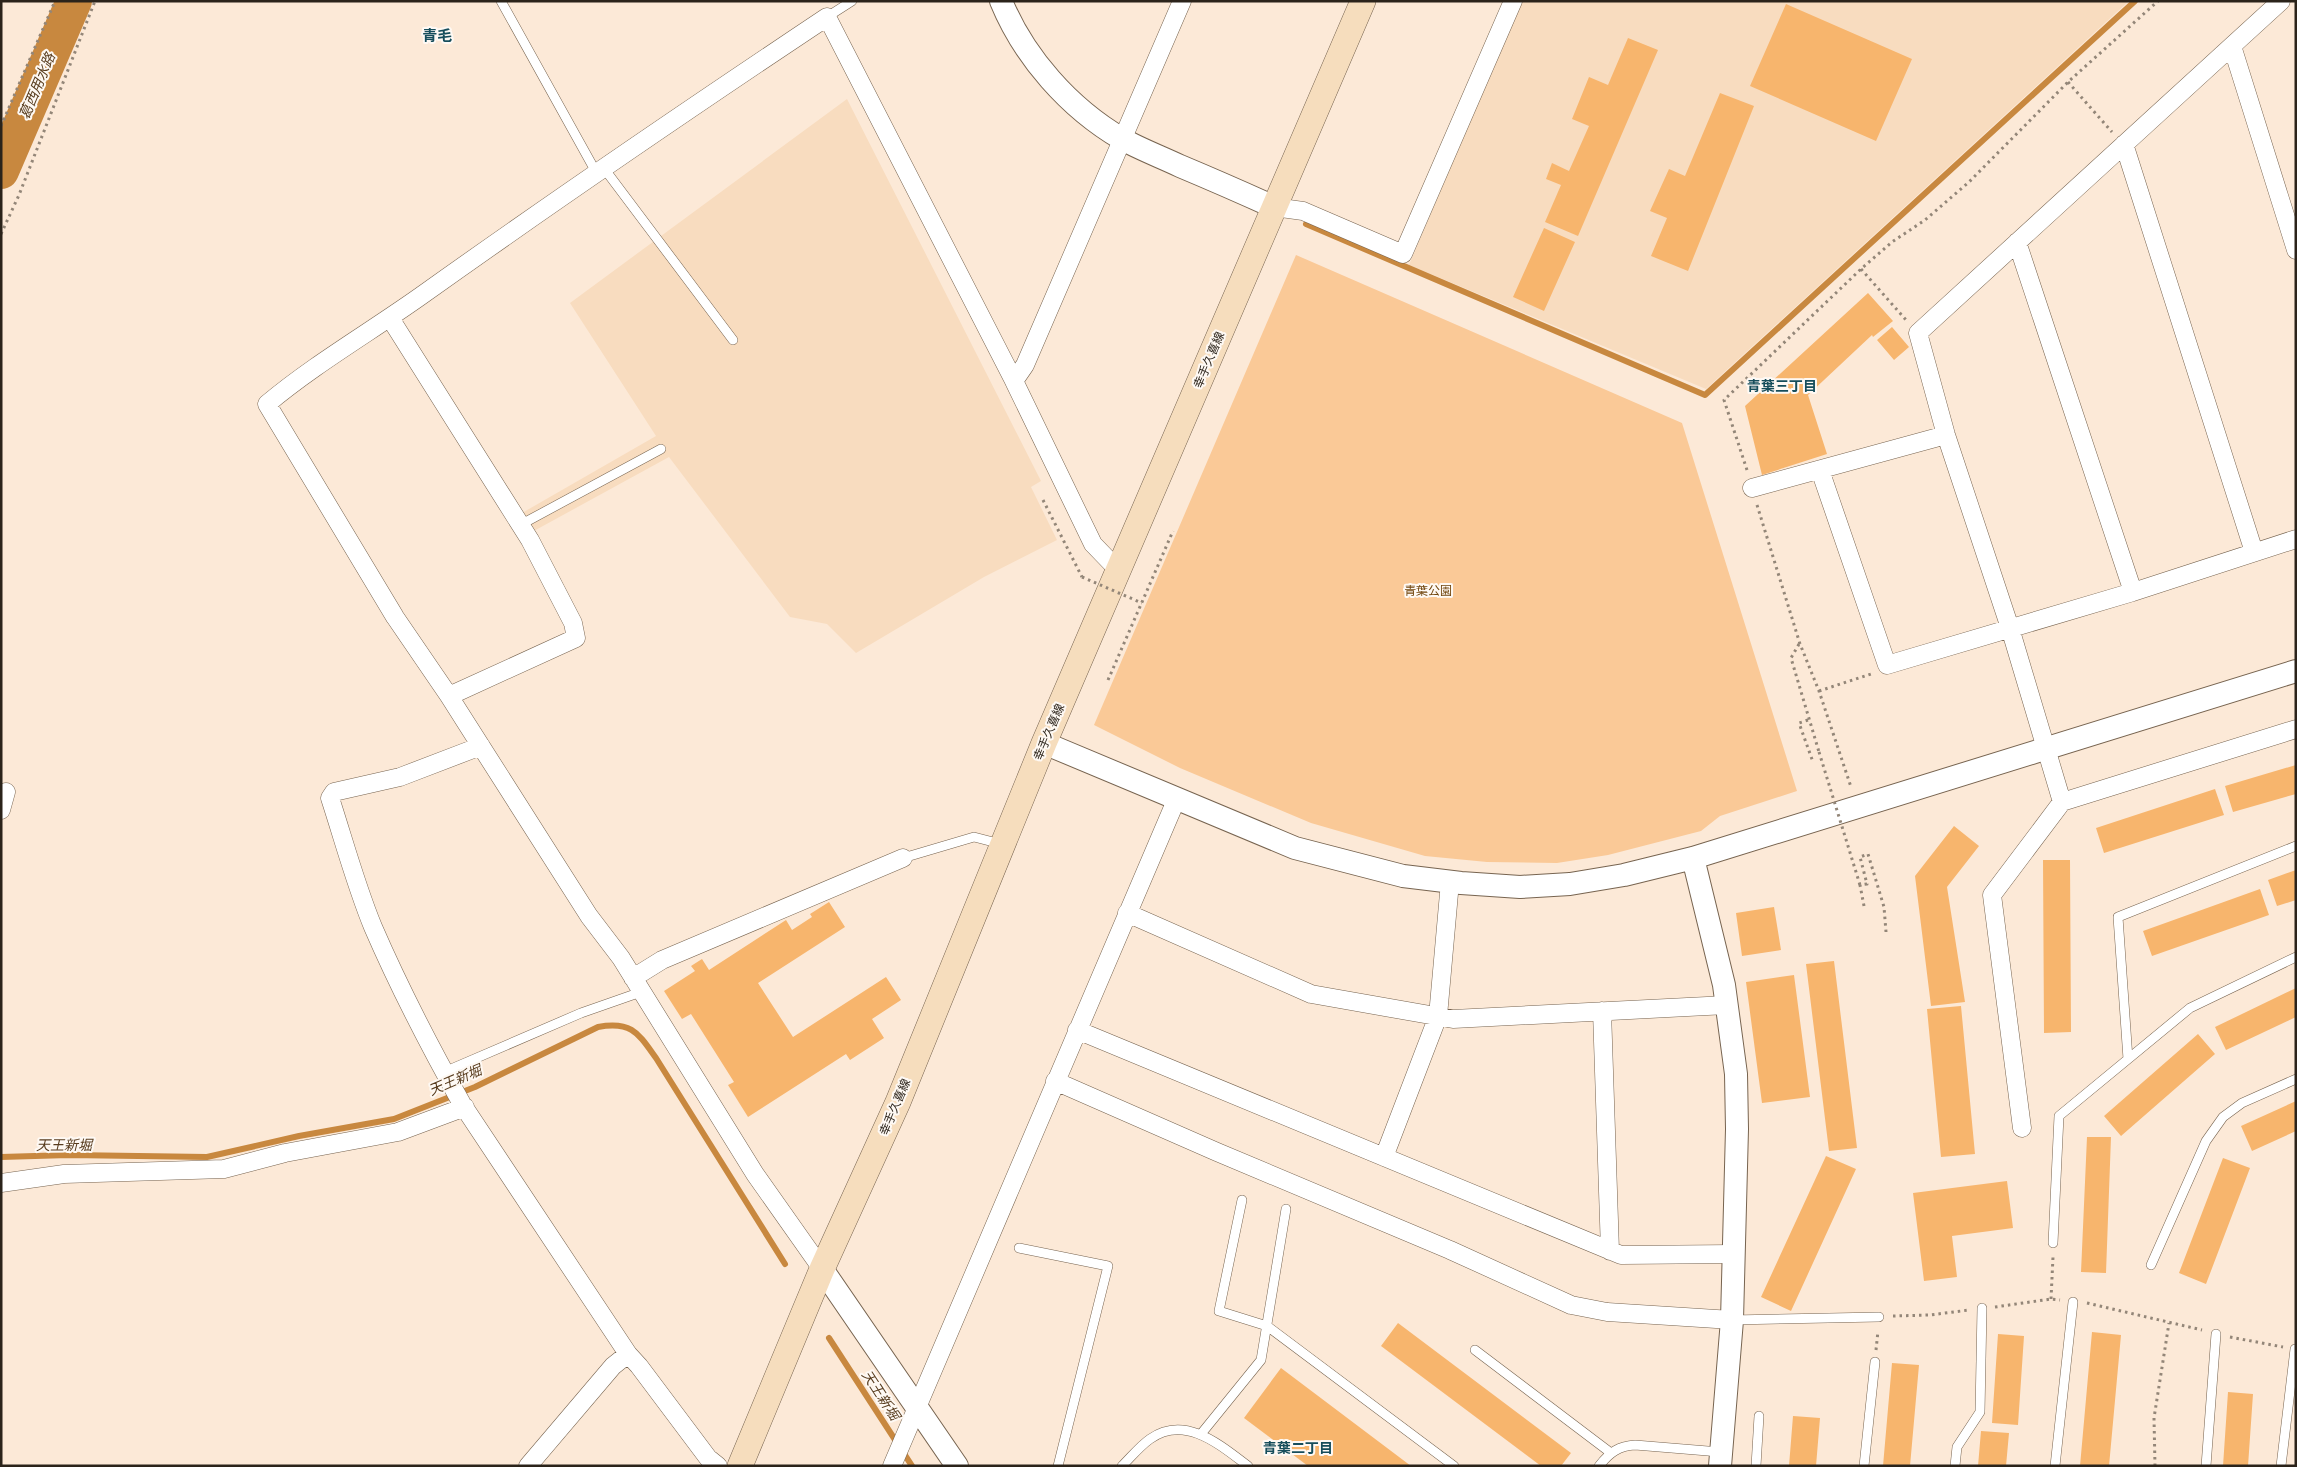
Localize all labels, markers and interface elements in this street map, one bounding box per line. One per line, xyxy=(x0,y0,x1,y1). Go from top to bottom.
district label: 青毛 xyxy=(422,27,452,44)
water label: 葛西用水路 xyxy=(16,50,58,121)
street label: 幸手久喜線 xyxy=(1191,330,1227,390)
district label: 青葉三丁目 xyxy=(1747,378,1817,394)
park label: 青葉公園 xyxy=(1404,584,1452,598)
street label: 幸手久喜線 xyxy=(1031,702,1067,762)
water label: 天王新堀 xyxy=(426,1061,486,1098)
street label: 幸手久喜線 xyxy=(877,1077,913,1137)
water label: 天王新堀 xyxy=(36,1137,94,1153)
water label: 天王新堀 xyxy=(859,1367,904,1425)
district label: 青葉二丁目 xyxy=(1263,1440,1333,1456)

